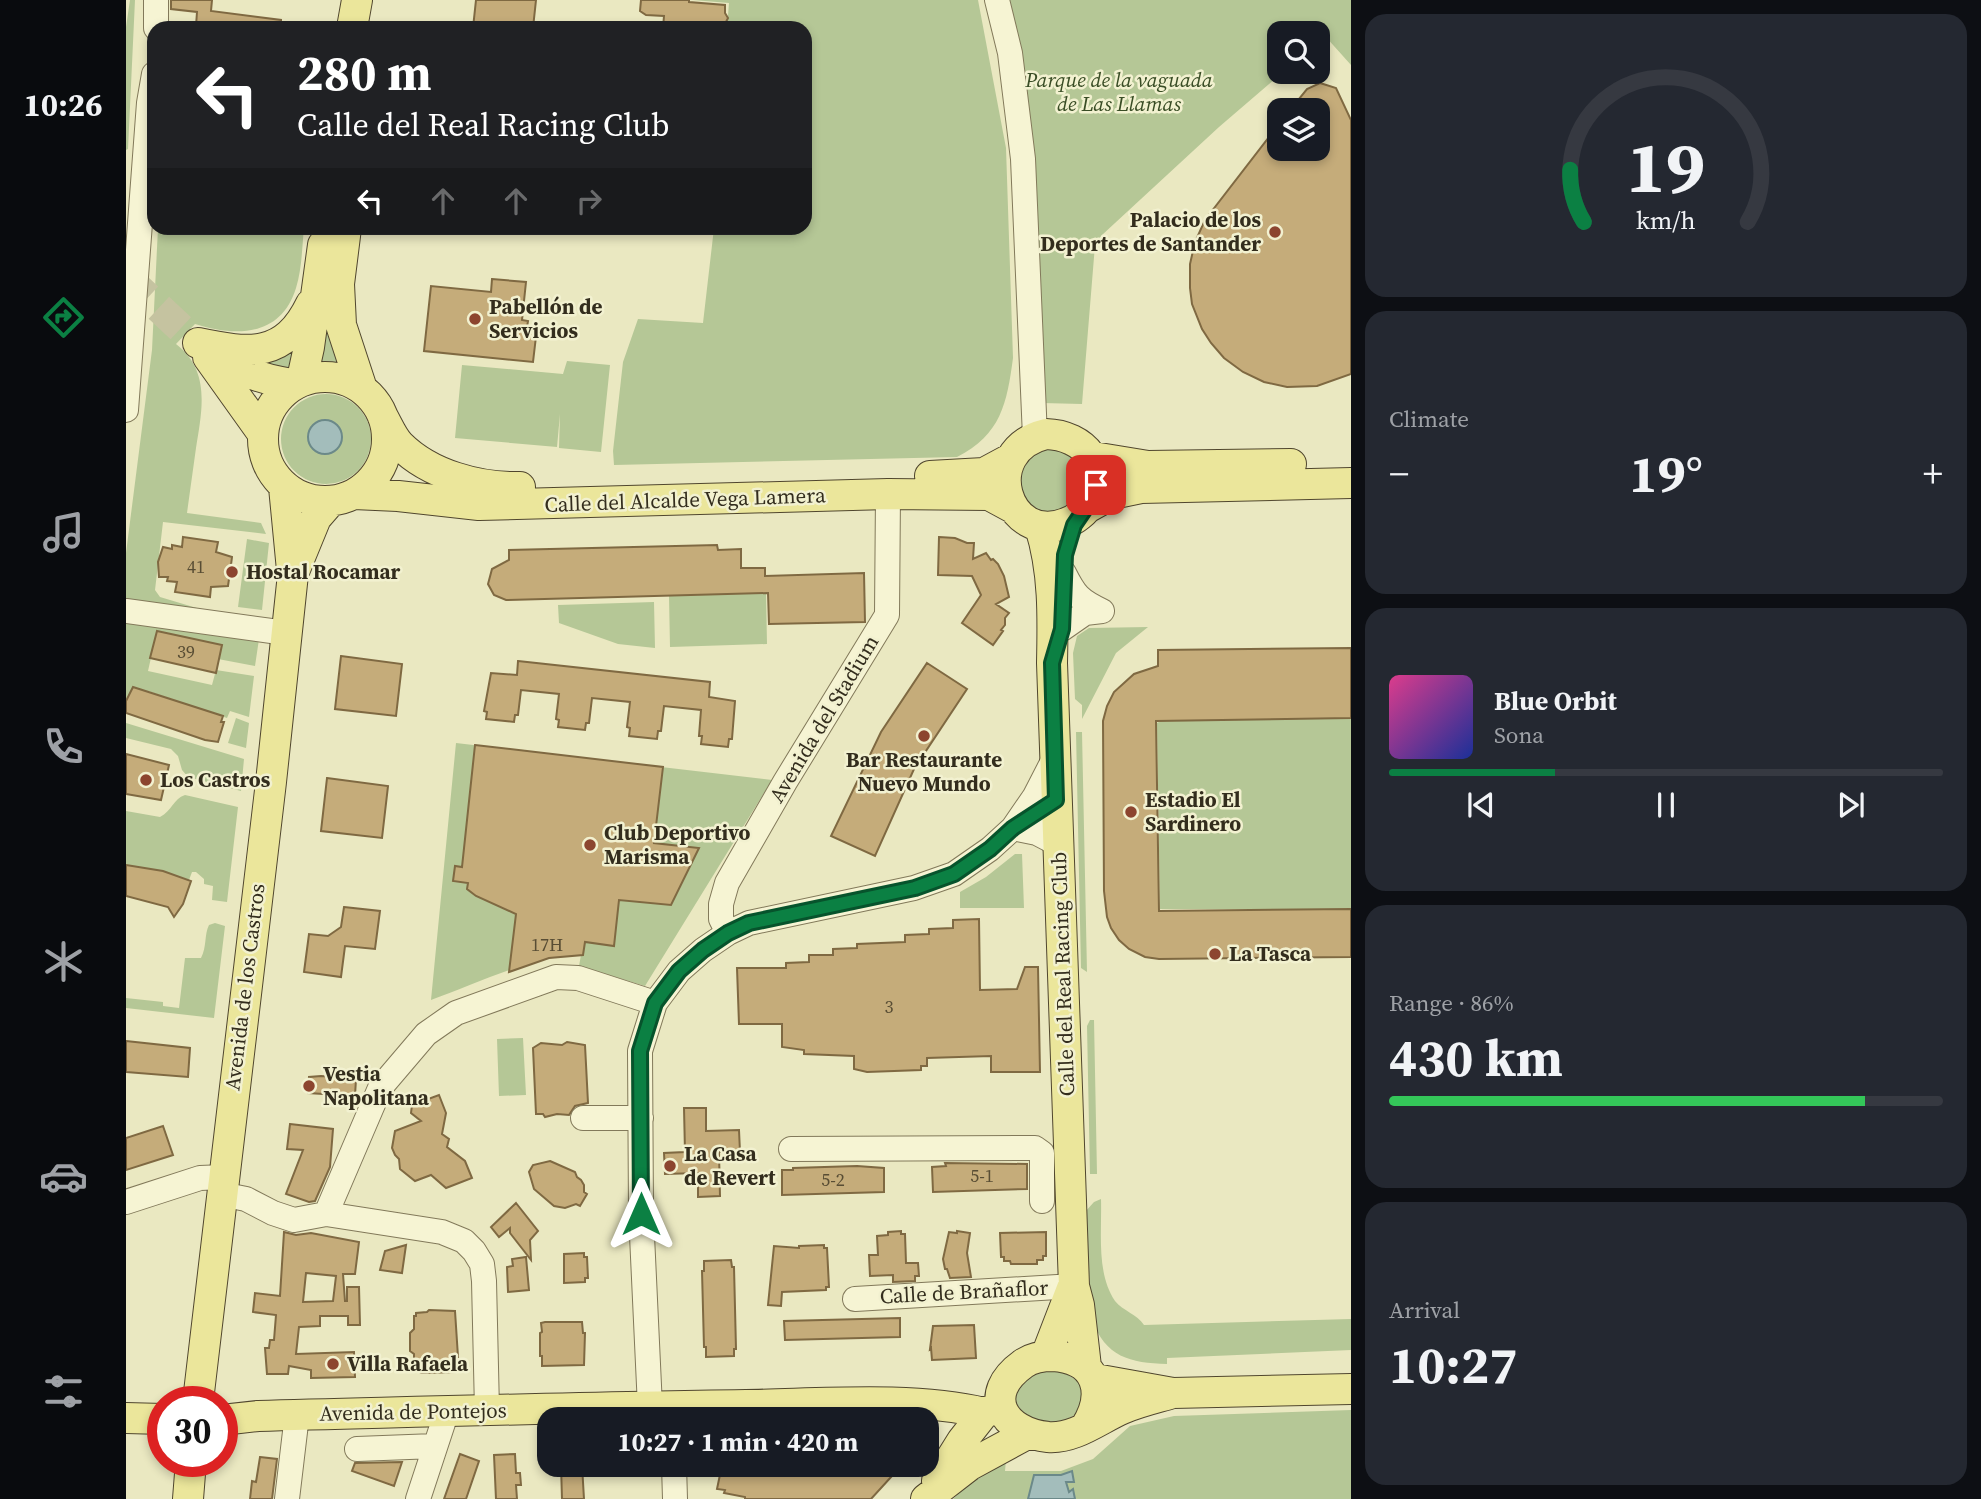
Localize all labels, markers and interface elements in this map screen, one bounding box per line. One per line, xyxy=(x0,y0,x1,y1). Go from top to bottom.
map controls xyxy=(1267,21,1330,161)
button: search xyxy=(1267,21,1330,84)
text: 280 m xyxy=(297,39,432,106)
icon: left xyxy=(182,49,273,140)
park label: Parque de la vaguada de Las Llamas xyxy=(1024,65,1213,118)
text: 10:26 xyxy=(24,83,102,127)
button: layers xyxy=(1267,98,1330,161)
text: Calle del Real Racing Club xyxy=(297,103,669,147)
text: 19 xyxy=(1627,117,1705,216)
icon: left xyxy=(351,182,389,220)
icon: ahead xyxy=(424,182,462,220)
icon: ahead xyxy=(497,182,535,220)
icon: right xyxy=(570,182,608,220)
text: km/h xyxy=(1636,202,1696,236)
place label: Palacio de los Deportes de Santander xyxy=(1040,205,1261,258)
marker: Palacio de los Deportes de Santander xyxy=(1267,224,1283,240)
place label: Pabellón de Servicios xyxy=(489,292,603,345)
icon: directions xyxy=(39,293,88,342)
marker: Pabellón de Servicios xyxy=(467,311,483,327)
text: Climate xyxy=(1389,403,1469,435)
text: 19° xyxy=(1629,438,1703,509)
text: − xyxy=(1389,448,1409,500)
text: + xyxy=(1923,448,1943,500)
pin xyxy=(1066,455,1126,515)
icon: arrive xyxy=(1077,466,1115,504)
street label: Calle del Alcalde Vega Lamera xyxy=(544,480,826,519)
icon: music xyxy=(39,508,88,557)
house number: 41 xyxy=(187,554,205,579)
place label: Hostal Rocamar xyxy=(246,557,401,586)
marker: Hostal Rocamar xyxy=(224,564,240,580)
street label: Avenida del Stadium xyxy=(762,629,885,808)
house number: 39 xyxy=(177,639,195,664)
text: Blue Orbit xyxy=(1494,683,1617,719)
text: Sona xyxy=(1494,719,1544,751)
icon: phone xyxy=(39,722,88,771)
marker: Bar Restaurante Nuevo Mundo xyxy=(916,728,932,744)
place label: Bar Restaurante Nuevo Mundo xyxy=(846,745,1002,798)
place label: Los Castros xyxy=(160,765,271,794)
marker: Los Castros xyxy=(138,772,154,788)
place label: Estadio El Sardinero xyxy=(1145,785,1241,838)
icon: previous xyxy=(1462,786,1500,824)
icon: pause xyxy=(1647,786,1685,824)
icon: next xyxy=(1832,786,1870,824)
marker: Estadio El Sardinero xyxy=(1123,804,1139,820)
place label: Club Deportivo Marisma xyxy=(604,818,751,871)
marker: Club Deportivo Marisma xyxy=(582,837,598,853)
street label: Calle del Real Racing Club xyxy=(1044,851,1081,1097)
street label: Avenida de los Castros xyxy=(217,882,272,1092)
house number: 17H xyxy=(531,932,563,957)
icon: climate xyxy=(39,937,88,986)
place label: La Tasca xyxy=(1229,939,1312,968)
marker: La Tasca xyxy=(1207,946,1223,962)
text: Range · 86% xyxy=(1389,987,1514,1019)
house number: 3 xyxy=(885,994,894,1019)
text: 430 km xyxy=(1389,1022,1563,1093)
place label: Vestia Napolitana xyxy=(323,1059,430,1112)
marker: Vestia Napolitana xyxy=(301,1078,317,1094)
place label: La Casa de Revert xyxy=(684,1139,776,1192)
icon: car xyxy=(39,1152,88,1201)
marker: La Casa de Revert xyxy=(662,1158,678,1174)
house number: 5-1 xyxy=(970,1163,994,1188)
house number: 5-2 xyxy=(821,1167,845,1192)
position arrow xyxy=(604,1177,678,1251)
street label: Calle de Brañaflor xyxy=(879,1273,1049,1310)
text: Arrival xyxy=(1389,1294,1460,1326)
text: 10:27 xyxy=(1389,1329,1517,1400)
place label: Villa Rafaela xyxy=(347,1349,469,1378)
marker: Villa Rafaela xyxy=(325,1356,341,1372)
icon: filters xyxy=(39,1367,88,1416)
speed limit sign: 30 xyxy=(147,1386,238,1477)
street label: Avenida de Pontejos xyxy=(319,1395,507,1428)
text: 10:27 · 1 min · 420 m xyxy=(618,1424,858,1460)

